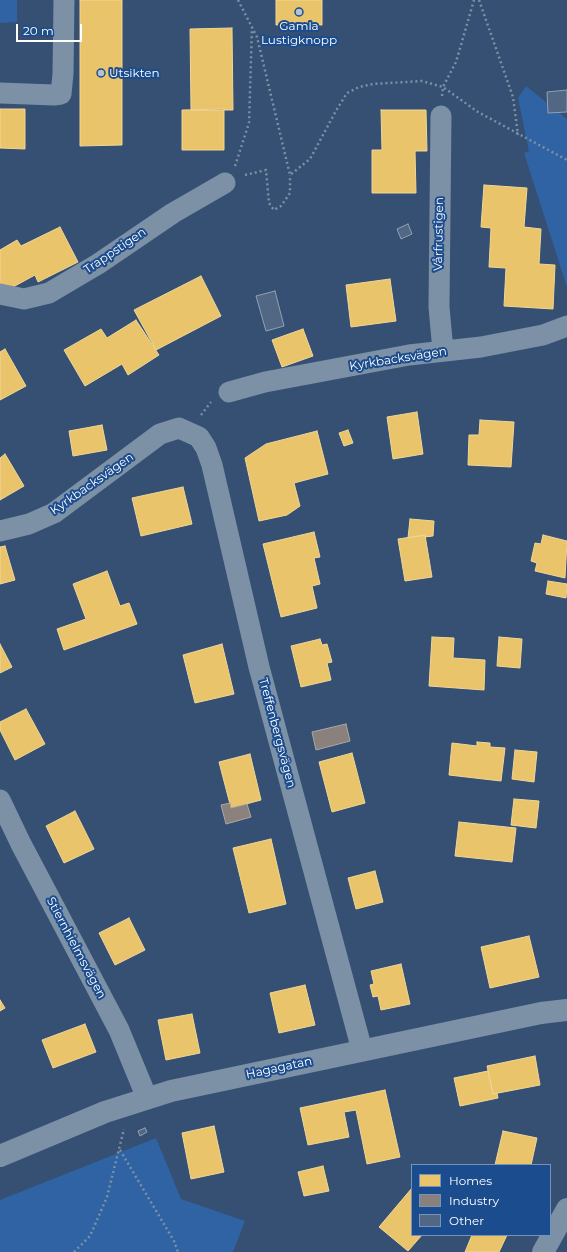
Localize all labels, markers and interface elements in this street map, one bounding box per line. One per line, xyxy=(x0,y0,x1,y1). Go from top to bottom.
marker: Gamla Lustigknopp xyxy=(294,7,304,17)
scale bar xyxy=(18,16,84,42)
place label: Gamla Lustigknopp xyxy=(261,19,337,47)
text: 20 m xyxy=(23,23,54,38)
place label: Utsikten xyxy=(109,66,160,80)
marker: Utsikten xyxy=(96,68,106,78)
street label: Vårfrustigen xyxy=(431,197,447,271)
street label: Trappstigen xyxy=(81,225,149,277)
street label: Kyrkbacksvägen xyxy=(348,344,448,374)
street label: Kyrkbacksvägen xyxy=(48,450,136,518)
street label: Treffenbergsvägen xyxy=(255,677,299,789)
street label: Stiernhielmsvägen xyxy=(43,895,109,1001)
street label: Hagagatan xyxy=(245,1054,313,1082)
legend xyxy=(411,1164,551,1236)
text: Homes xyxy=(449,1173,492,1188)
text: Industry xyxy=(449,1193,499,1208)
text: Other xyxy=(449,1213,484,1228)

